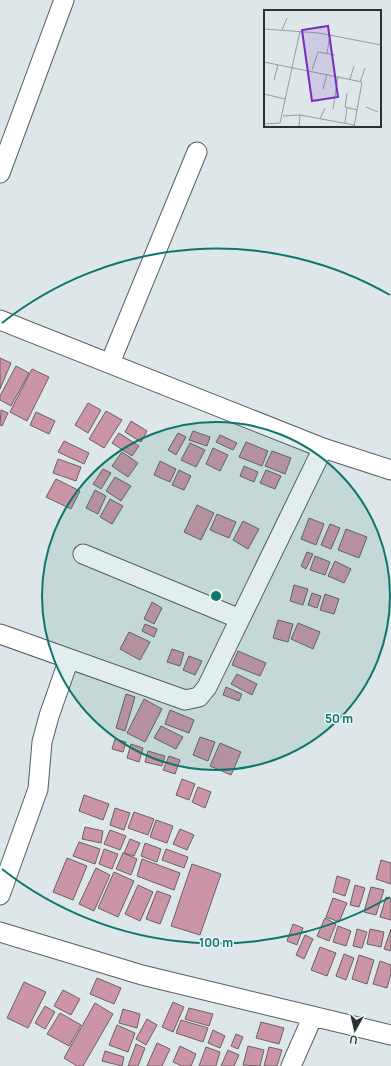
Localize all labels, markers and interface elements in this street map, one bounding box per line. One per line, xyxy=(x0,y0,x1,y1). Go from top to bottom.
inset map xyxy=(264,10,381,127)
centre of rings xyxy=(209,589,223,603)
text: 50 m xyxy=(325,710,353,727)
text: 100 m xyxy=(199,934,233,951)
north arrow xyxy=(335,1010,375,1050)
text: U xyxy=(348,1032,359,1048)

